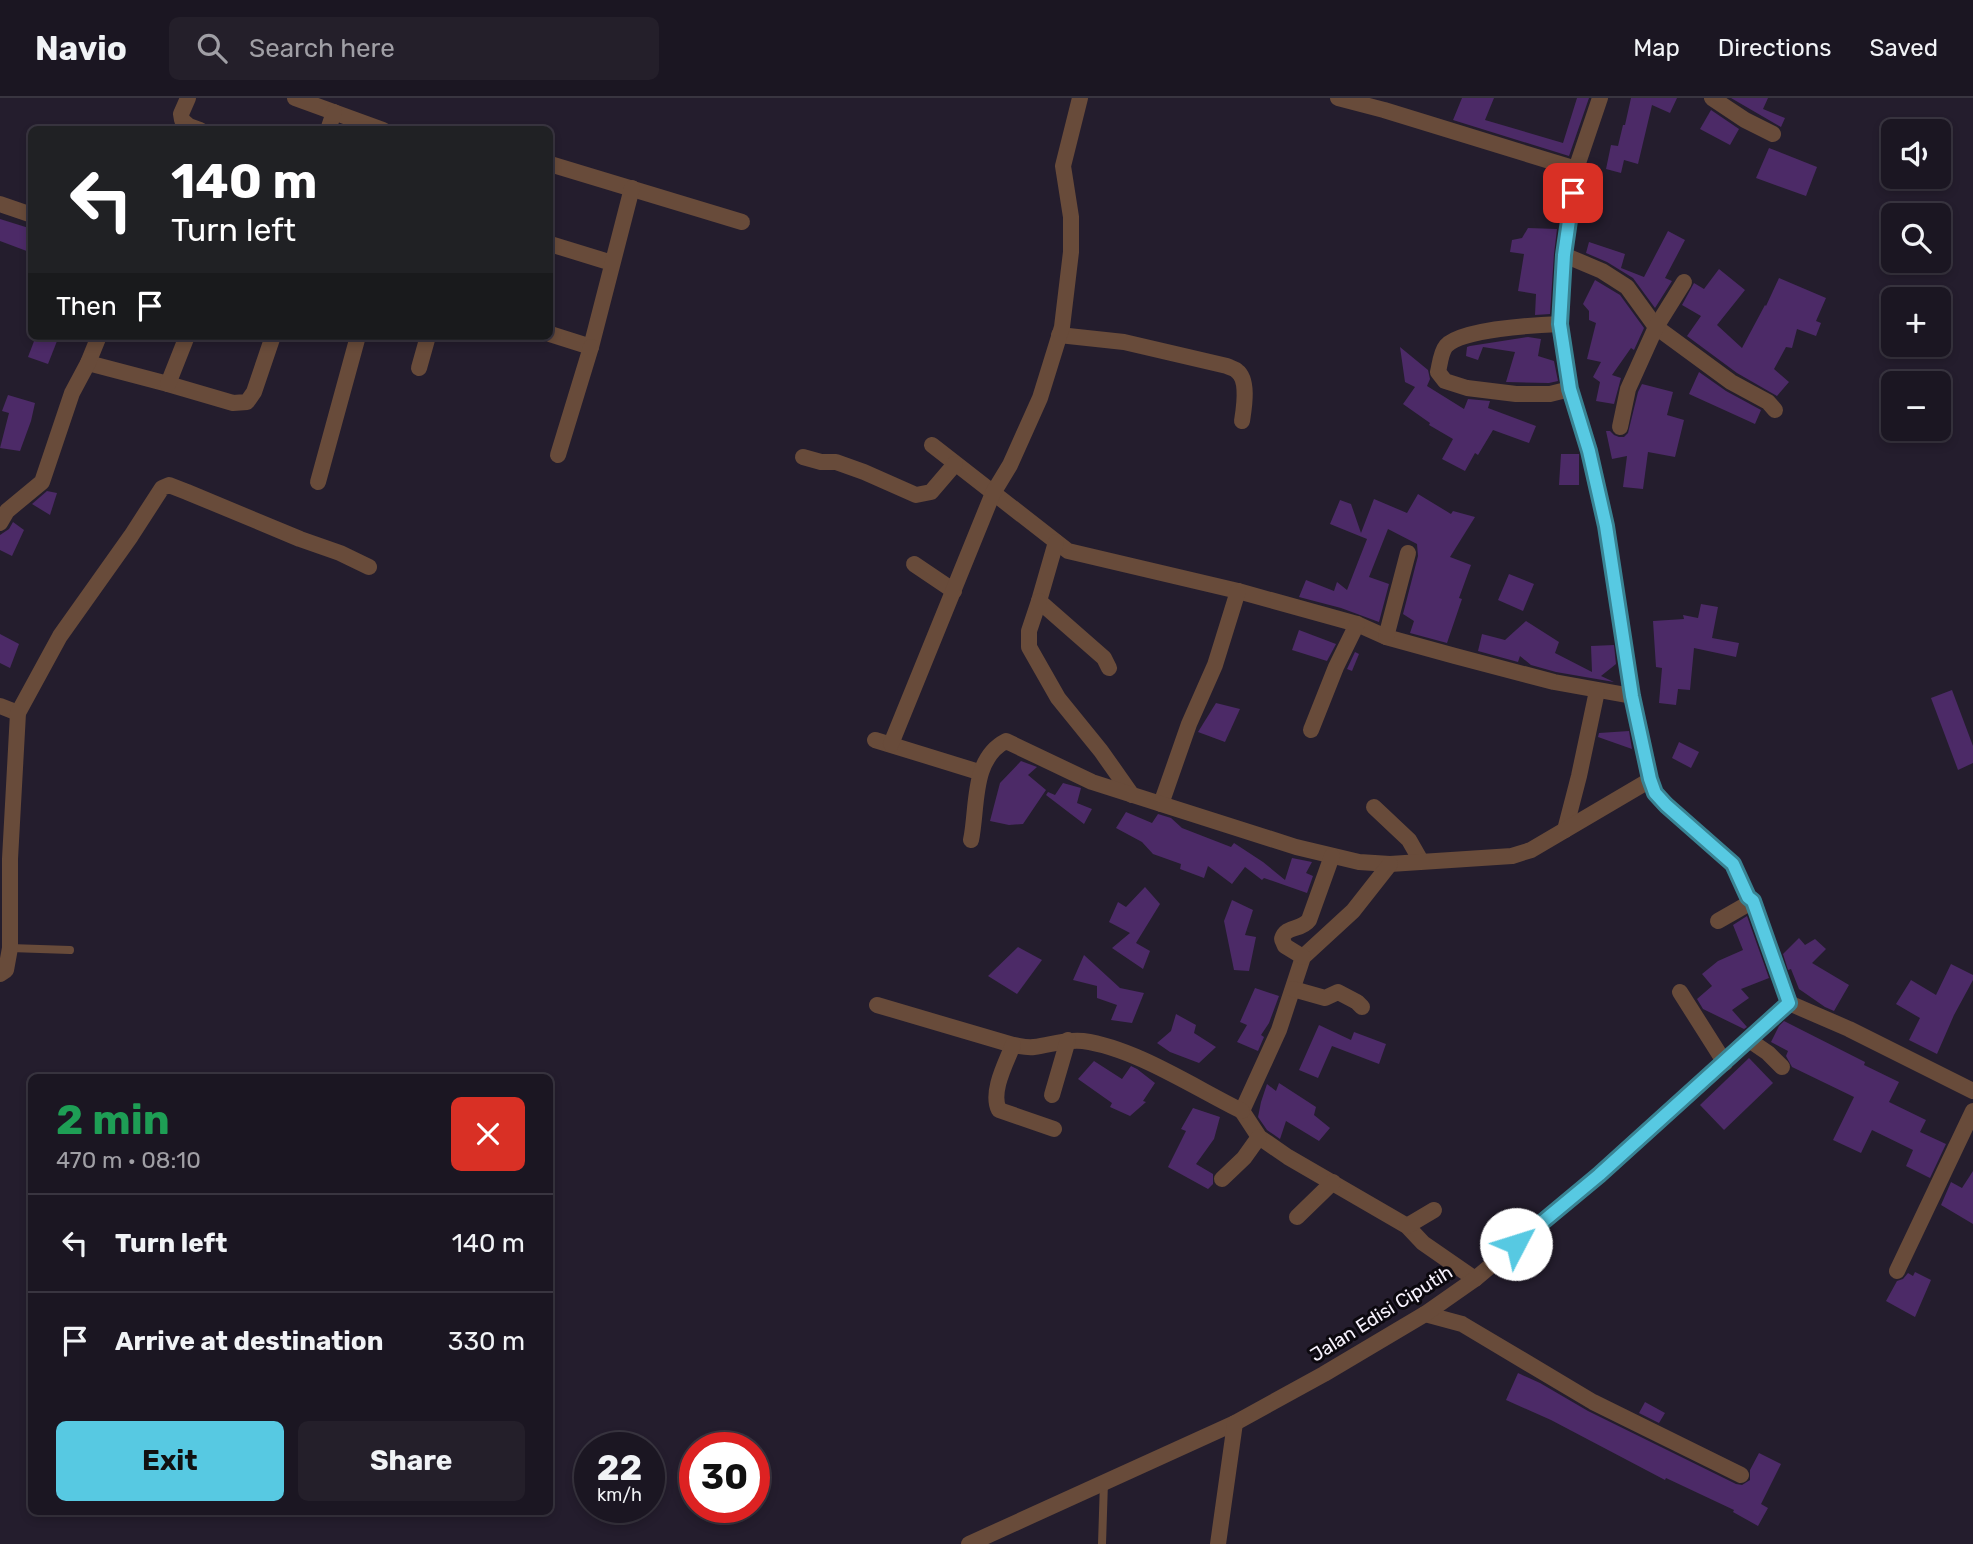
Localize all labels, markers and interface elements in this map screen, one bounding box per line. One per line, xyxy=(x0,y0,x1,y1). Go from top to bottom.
search box xyxy=(169,17,659,80)
text: Navio xyxy=(35,29,127,68)
icon: search xyxy=(193,29,231,67)
text: Search here xyxy=(249,33,395,64)
text: Map xyxy=(1633,34,1680,62)
text: Directions xyxy=(1718,34,1831,62)
text: Saved xyxy=(1869,34,1938,62)
map controls xyxy=(1881,119,1951,441)
button: sound xyxy=(1881,119,1951,189)
text: 140 m xyxy=(171,152,317,210)
icon: left xyxy=(56,154,147,245)
pin xyxy=(1543,163,1603,223)
icon: arrive xyxy=(1554,174,1592,212)
button: search xyxy=(1881,203,1951,273)
text: Turn left xyxy=(171,211,296,249)
icon: arrive xyxy=(131,287,169,325)
button: + xyxy=(1881,287,1951,357)
text: Then xyxy=(56,291,117,322)
button: − xyxy=(1881,371,1951,441)
text: 2 min xyxy=(56,1095,170,1145)
button: close xyxy=(451,1097,525,1171)
text: 470 m · 08:10 xyxy=(56,1146,201,1174)
position arrow xyxy=(1479,1207,1553,1281)
icon: left xyxy=(56,1224,94,1262)
text: Turn left xyxy=(115,1228,227,1259)
text: 140 m xyxy=(452,1228,525,1259)
street label: Jalan Edisi Ciputih xyxy=(1306,1260,1457,1367)
icon: arrive xyxy=(56,1322,94,1360)
text: Arrive at destination xyxy=(115,1326,383,1357)
text: 330 m xyxy=(448,1326,525,1357)
button: Exit xyxy=(56,1421,284,1501)
button: Share xyxy=(298,1421,525,1501)
speed limit sign: 30 xyxy=(679,1432,770,1523)
text: 22 xyxy=(597,1447,642,1489)
text: km/h xyxy=(597,1484,642,1506)

